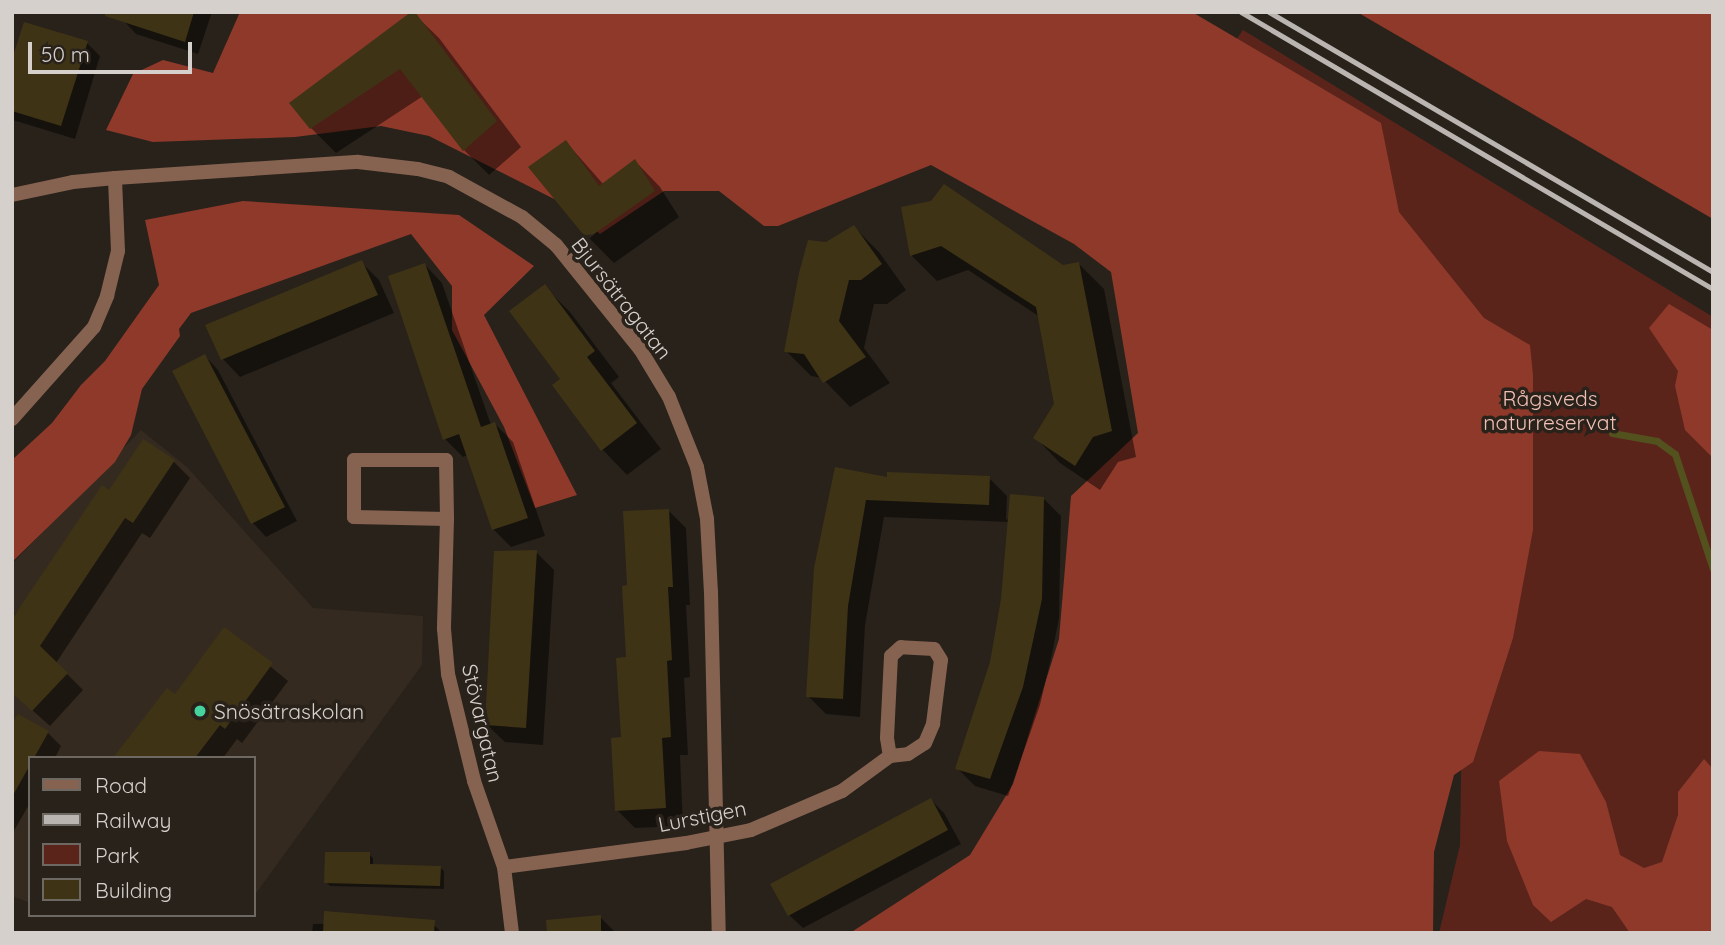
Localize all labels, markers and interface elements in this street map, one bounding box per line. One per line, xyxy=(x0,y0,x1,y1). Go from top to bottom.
scale bar xyxy=(32,28,196,72)
text: 50 m xyxy=(41,41,90,67)
street label: Bjursätragatan xyxy=(567,232,677,364)
park label: Rågsveds naturreservat xyxy=(1483,385,1617,435)
street label: Stövargatan xyxy=(457,661,509,785)
place label: Snösätraskolan xyxy=(214,698,364,724)
marker: Snösätraskolan xyxy=(192,703,208,719)
legend xyxy=(28,756,256,917)
text: Road xyxy=(95,772,147,798)
street label: Lurstigen xyxy=(656,795,748,837)
text: Railway xyxy=(95,807,171,833)
text: Park xyxy=(95,842,139,868)
text: Building xyxy=(95,877,172,903)

